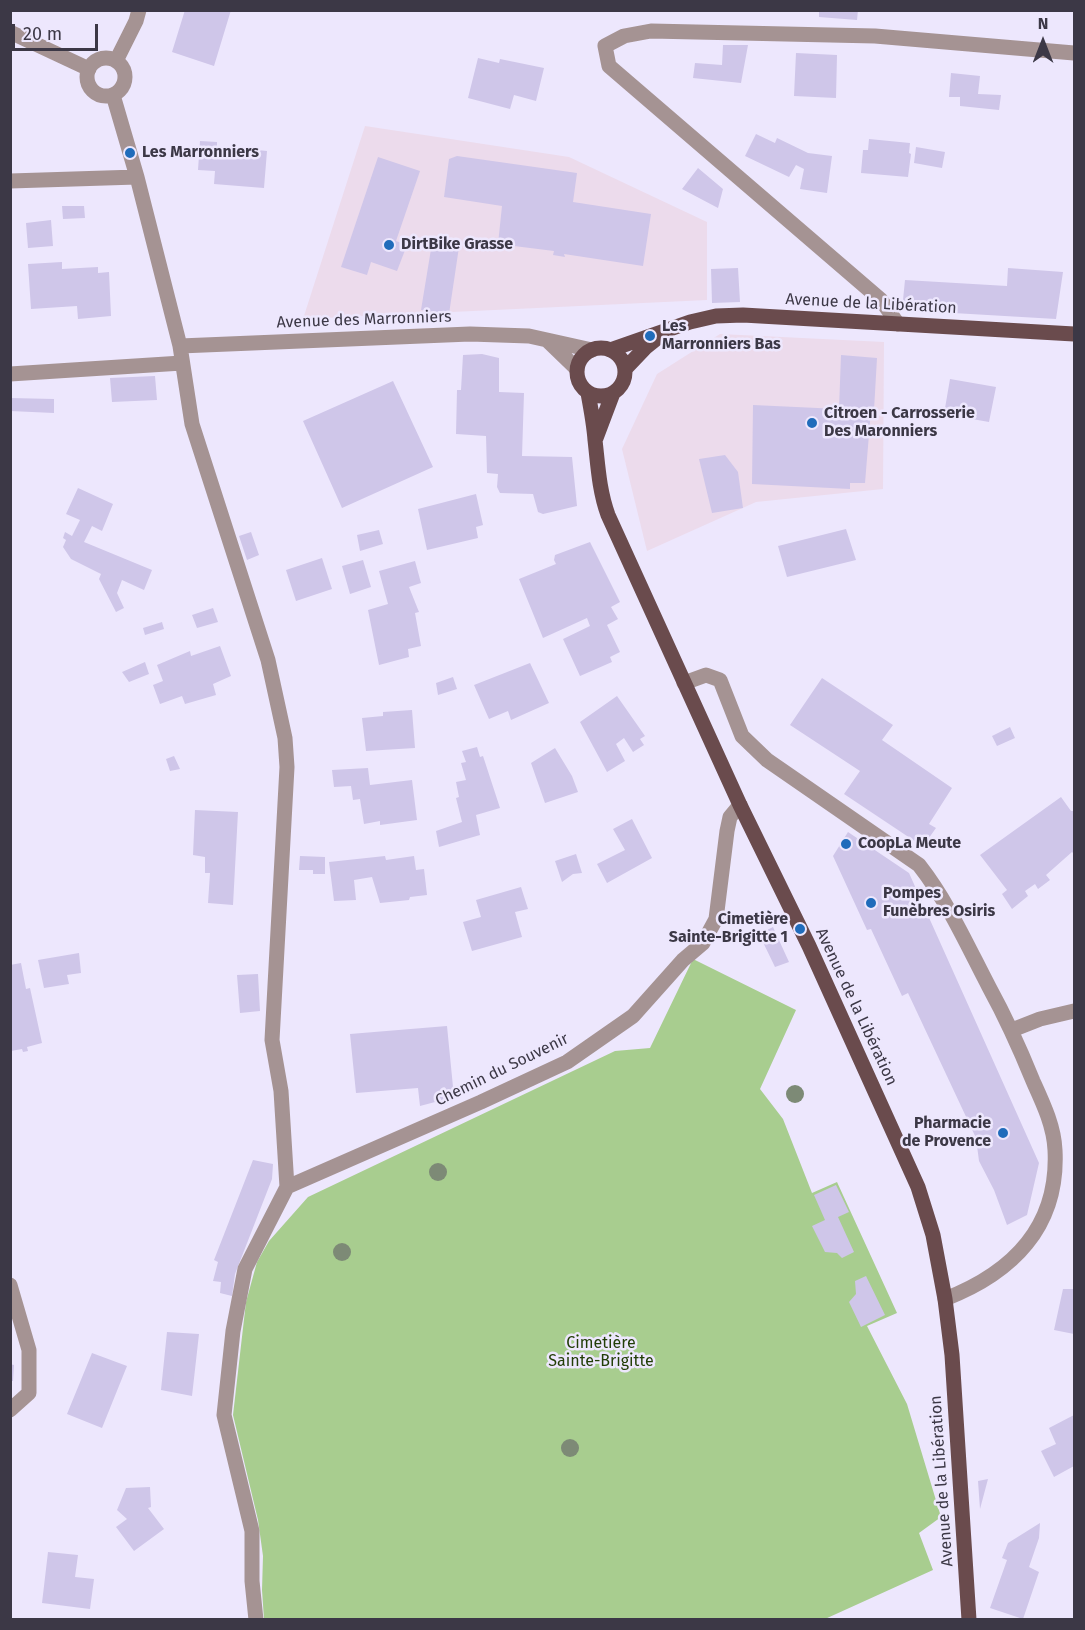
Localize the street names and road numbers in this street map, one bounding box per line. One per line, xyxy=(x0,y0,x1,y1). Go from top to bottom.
street label: Avenue de la Libération xyxy=(785,290,957,318)
street label: Avenue des Marronniers xyxy=(276,307,452,333)
street label: Avenue de la Libération xyxy=(811,925,901,1089)
street label: Chemin du Souvenir xyxy=(432,1029,572,1111)
street label: Avenue de la Libération xyxy=(926,1395,958,1567)

